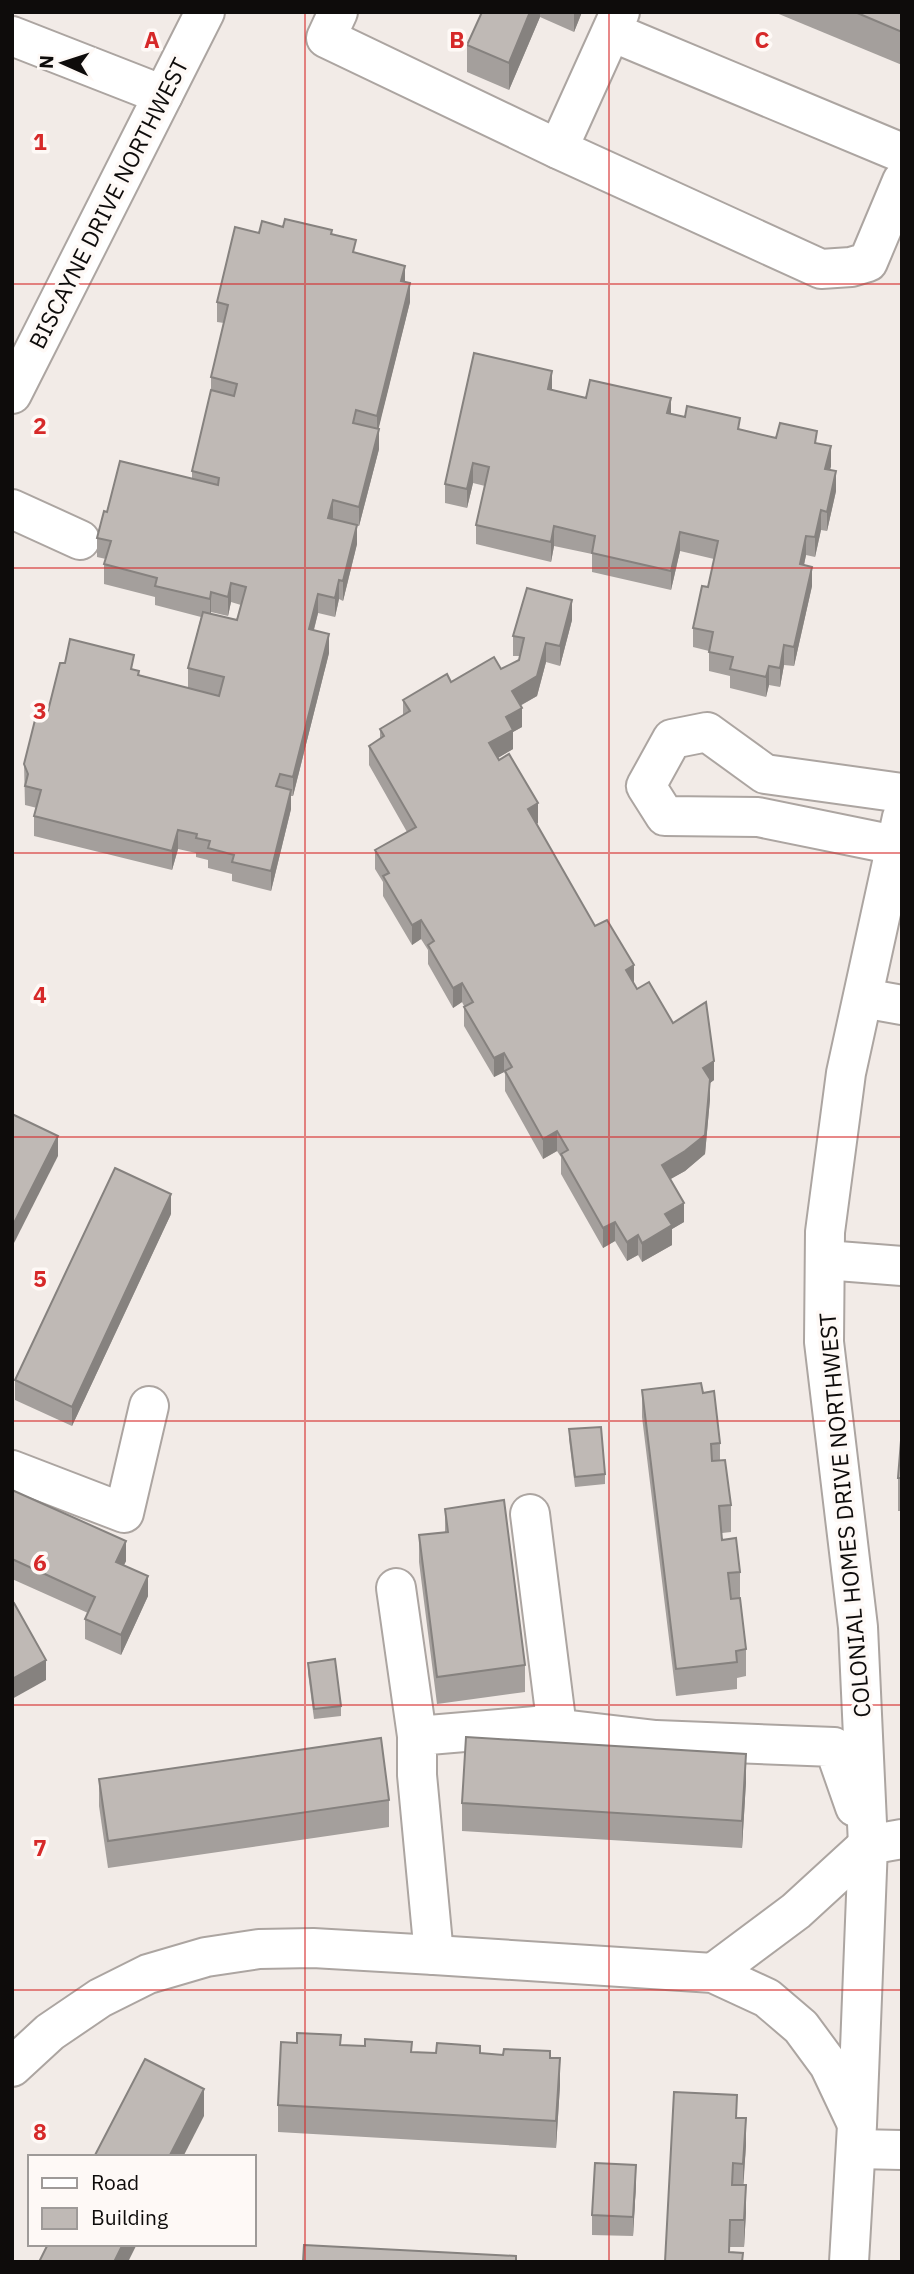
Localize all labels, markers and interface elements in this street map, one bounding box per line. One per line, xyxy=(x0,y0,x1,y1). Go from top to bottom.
text: A xyxy=(144,24,160,54)
text: B xyxy=(449,24,465,54)
text: C xyxy=(755,24,770,54)
north arrow xyxy=(28,28,98,98)
street label: BISCAYNE DRIVE NORTHWEST xyxy=(22,53,194,353)
text: 1 xyxy=(33,126,47,156)
text: 2 xyxy=(33,410,47,440)
text: 3 xyxy=(33,695,47,725)
text: 4 xyxy=(33,979,47,1009)
text: 5 xyxy=(33,1263,47,1293)
street label: COLONIAL HOMES DRIVE NORTHWEST xyxy=(811,1311,877,1719)
text: 6 xyxy=(33,1547,47,1577)
text: 7 xyxy=(33,1832,47,1862)
text: 8 xyxy=(33,2116,47,2146)
legend xyxy=(28,2155,256,2246)
text: Road xyxy=(91,2168,139,2196)
text: Building xyxy=(91,2203,168,2231)

